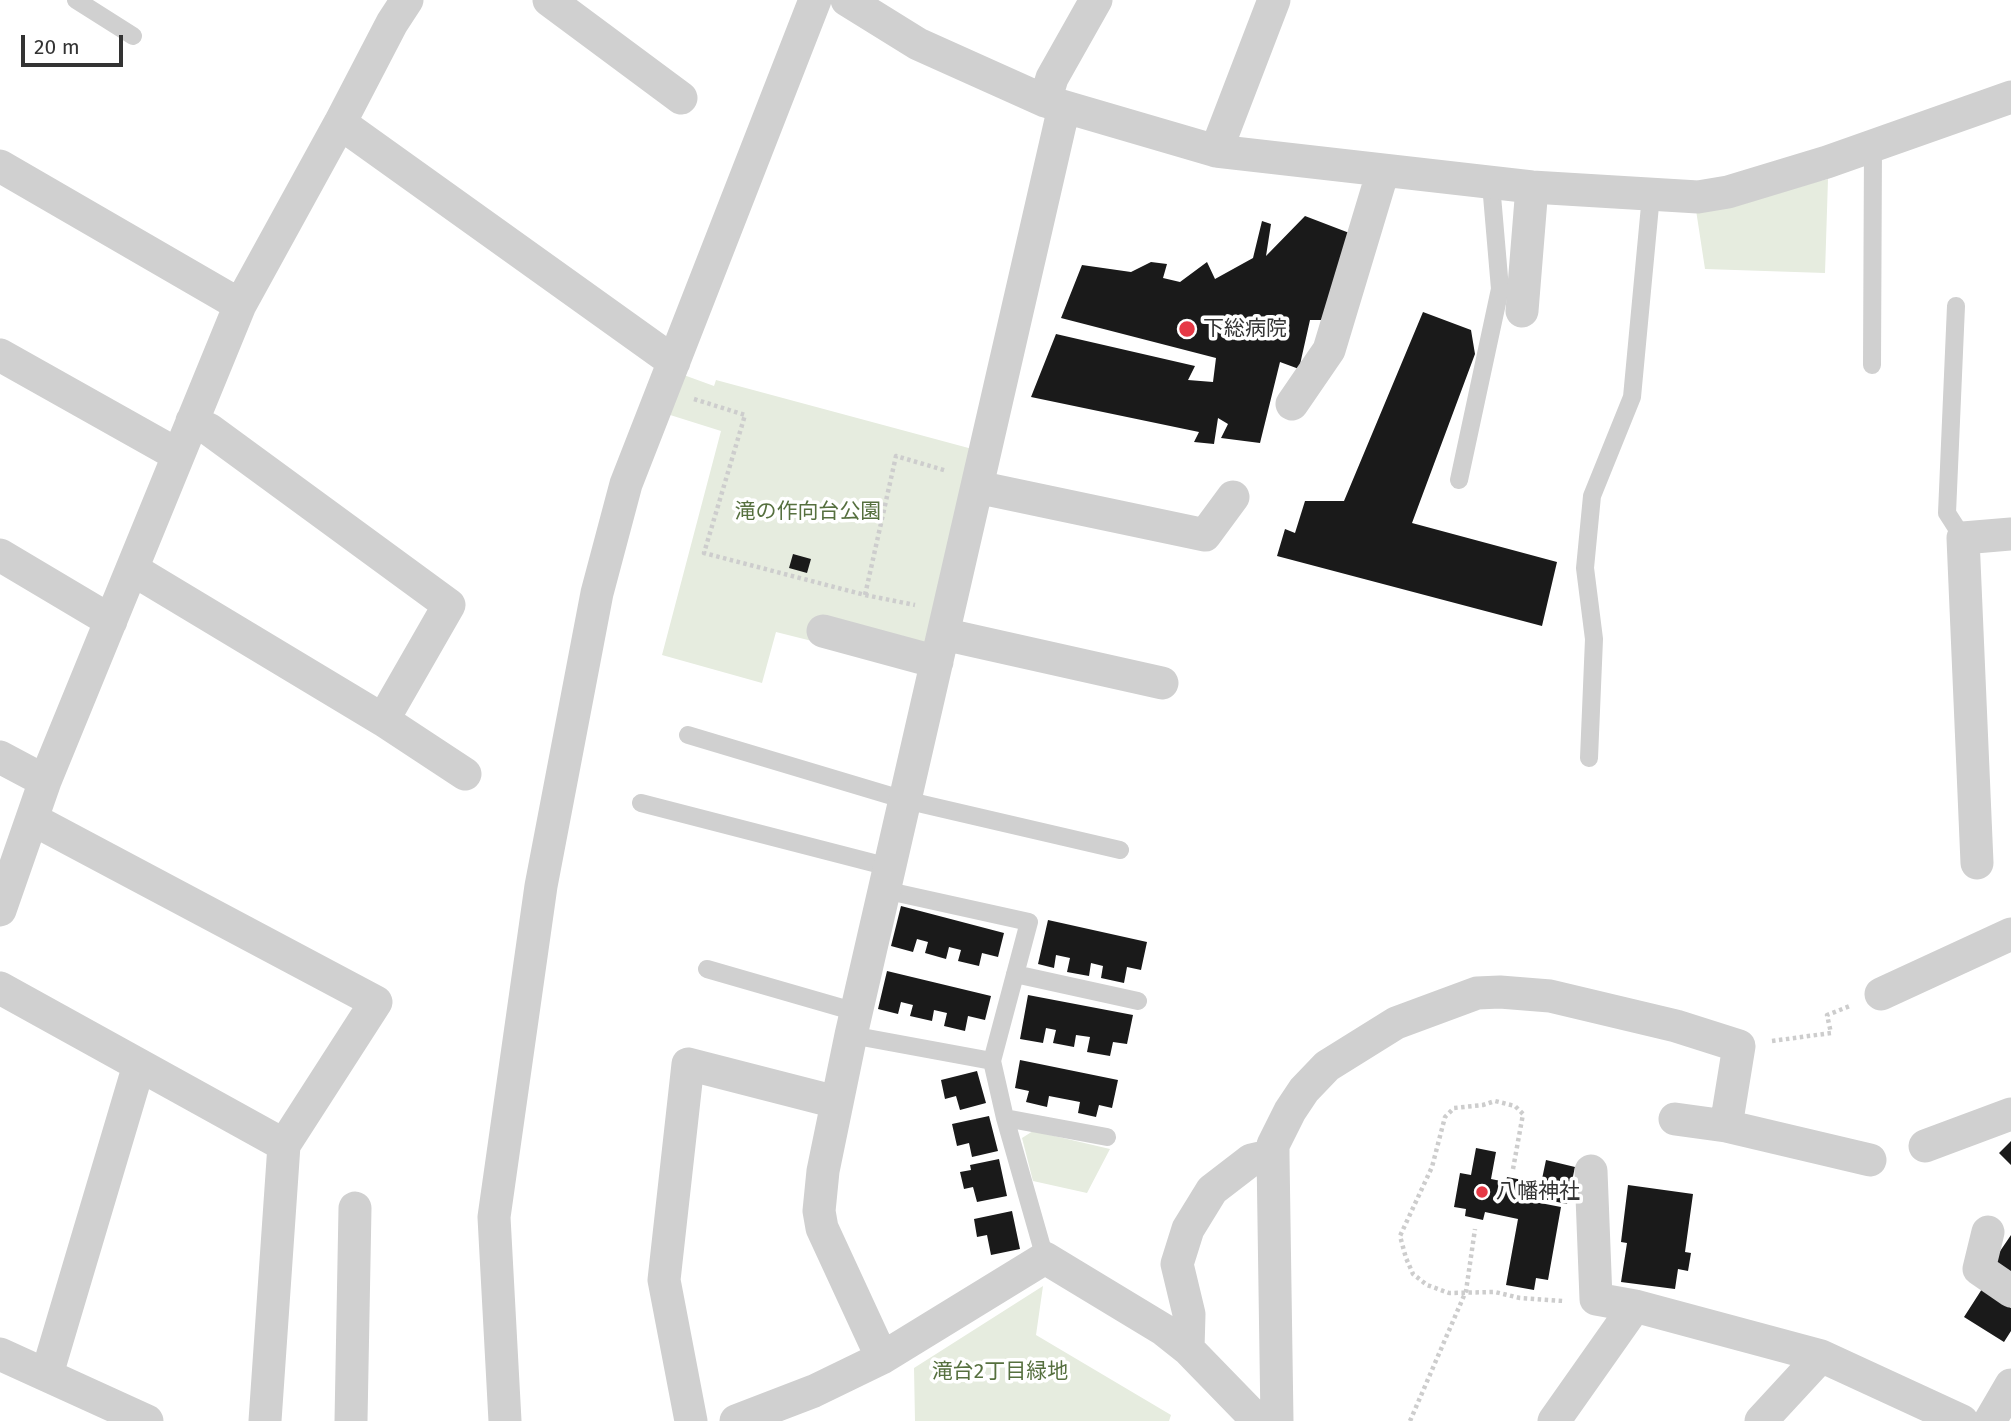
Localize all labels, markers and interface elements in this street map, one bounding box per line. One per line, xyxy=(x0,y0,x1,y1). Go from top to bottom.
scale bar xyxy=(24,21,126,65)
text: 20 m xyxy=(34,34,80,60)
place label: 下総病院 xyxy=(1203,316,1287,342)
marker: 下総病院 xyxy=(1177,319,1197,339)
park label: 滝の作向台公園 xyxy=(735,499,881,525)
place label: 八幡神社 xyxy=(1496,1179,1580,1205)
marker: 八幡神社 xyxy=(1474,1184,1490,1200)
park label: 滝台2丁目緑地 xyxy=(932,1359,1068,1385)

